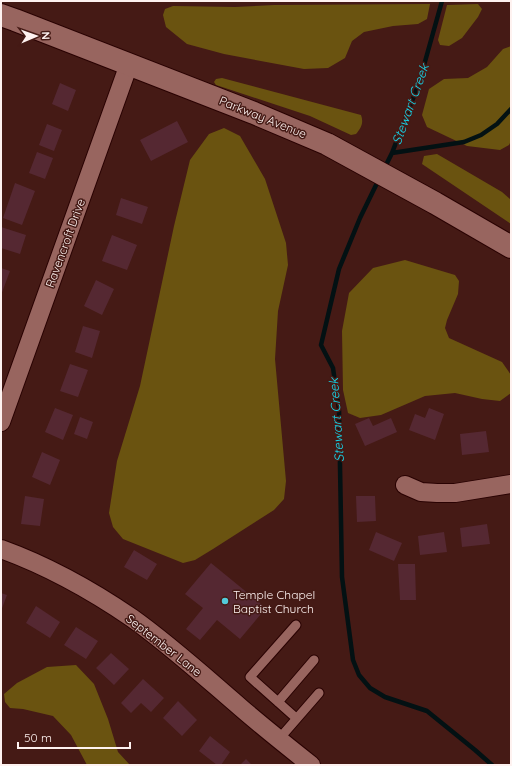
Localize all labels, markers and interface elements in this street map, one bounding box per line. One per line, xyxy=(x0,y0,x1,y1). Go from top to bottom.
north arrow xyxy=(16,16,56,56)
text: N xyxy=(39,31,53,40)
water label: Stewart Creek xyxy=(388,61,432,146)
street label: Parkway Avenue xyxy=(217,93,309,141)
street label: Ravencroft Drive xyxy=(42,196,88,290)
water label: Stewart Creek xyxy=(325,376,347,463)
place label: Temple Chapel Baptist Church xyxy=(233,587,315,616)
marker: Temple Chapel Baptist Church xyxy=(220,596,230,606)
street label: September Lane xyxy=(123,611,205,679)
scale bar xyxy=(18,724,130,750)
text: 50 m xyxy=(24,730,52,745)

